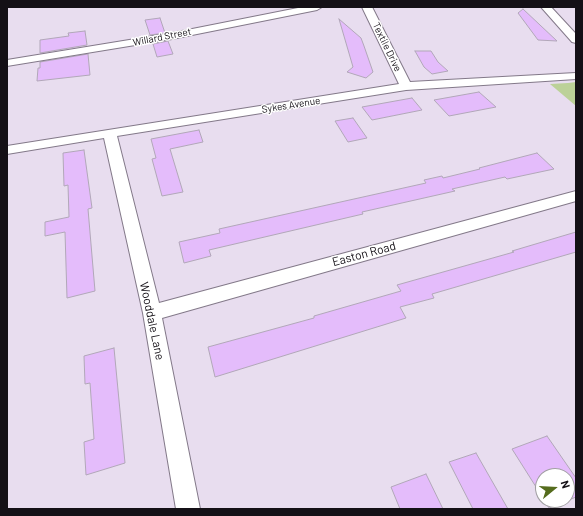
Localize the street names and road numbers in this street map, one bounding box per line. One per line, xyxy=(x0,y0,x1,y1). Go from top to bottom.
street label: Textile Drive xyxy=(370,21,404,73)
street label: Willard Street xyxy=(132,25,192,49)
street label: Sykes Avenue xyxy=(261,94,321,116)
street label: Easton Road xyxy=(331,239,397,269)
street label: Wooddale Lane xyxy=(137,281,167,361)

